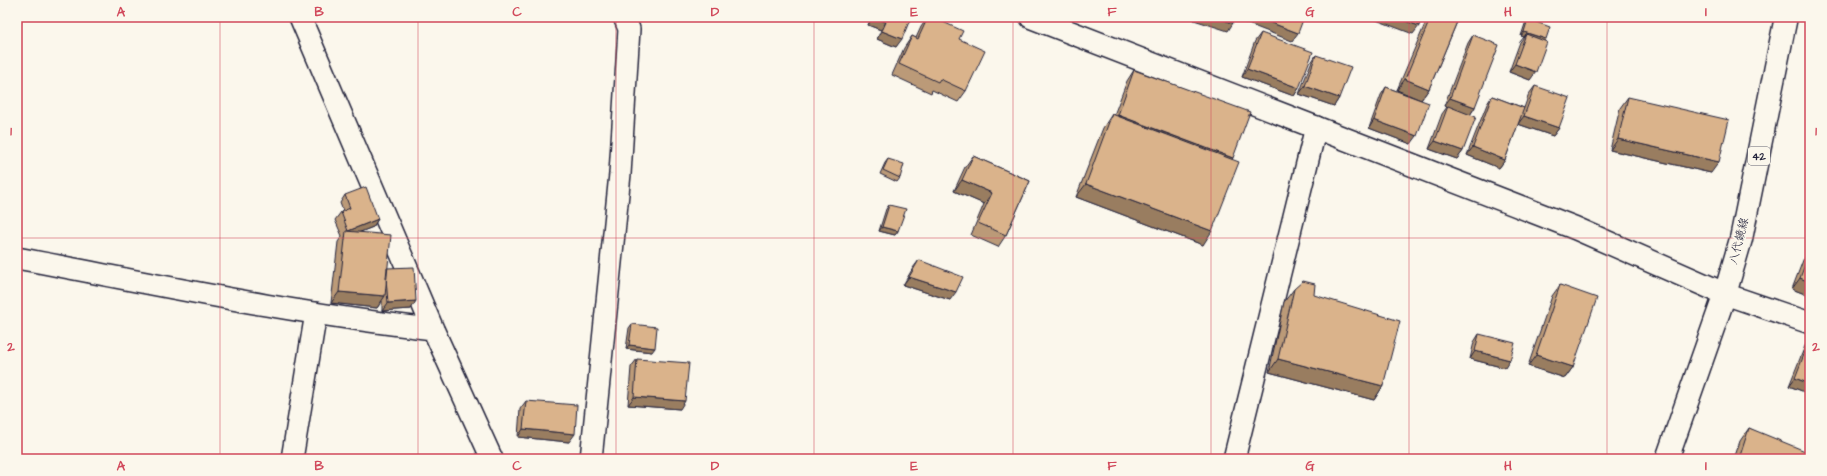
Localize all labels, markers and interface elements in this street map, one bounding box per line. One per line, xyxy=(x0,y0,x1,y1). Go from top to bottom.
text: A xyxy=(117,3,126,21)
text: B xyxy=(314,3,324,21)
text: C xyxy=(512,3,522,21)
text: D xyxy=(711,3,720,21)
text: E xyxy=(910,3,918,21)
text: F xyxy=(1107,3,1117,21)
text: G xyxy=(1305,3,1315,21)
text: H xyxy=(1504,3,1512,21)
text: I xyxy=(1705,3,1707,21)
text: 1 xyxy=(10,122,12,140)
text: 1 xyxy=(1815,122,1817,140)
road number: 42 xyxy=(1748,147,1770,165)
street label: 八代鏡線 xyxy=(1725,216,1753,266)
text: 2 xyxy=(6,338,15,356)
text: 2 xyxy=(1811,338,1820,356)
text: A xyxy=(117,457,126,475)
text: B xyxy=(314,457,324,475)
text: C xyxy=(512,457,522,475)
text: D xyxy=(711,457,720,475)
text: E xyxy=(910,457,918,475)
text: F xyxy=(1107,457,1117,475)
text: G xyxy=(1305,457,1315,475)
text: H xyxy=(1504,457,1512,475)
text: I xyxy=(1705,457,1707,475)

